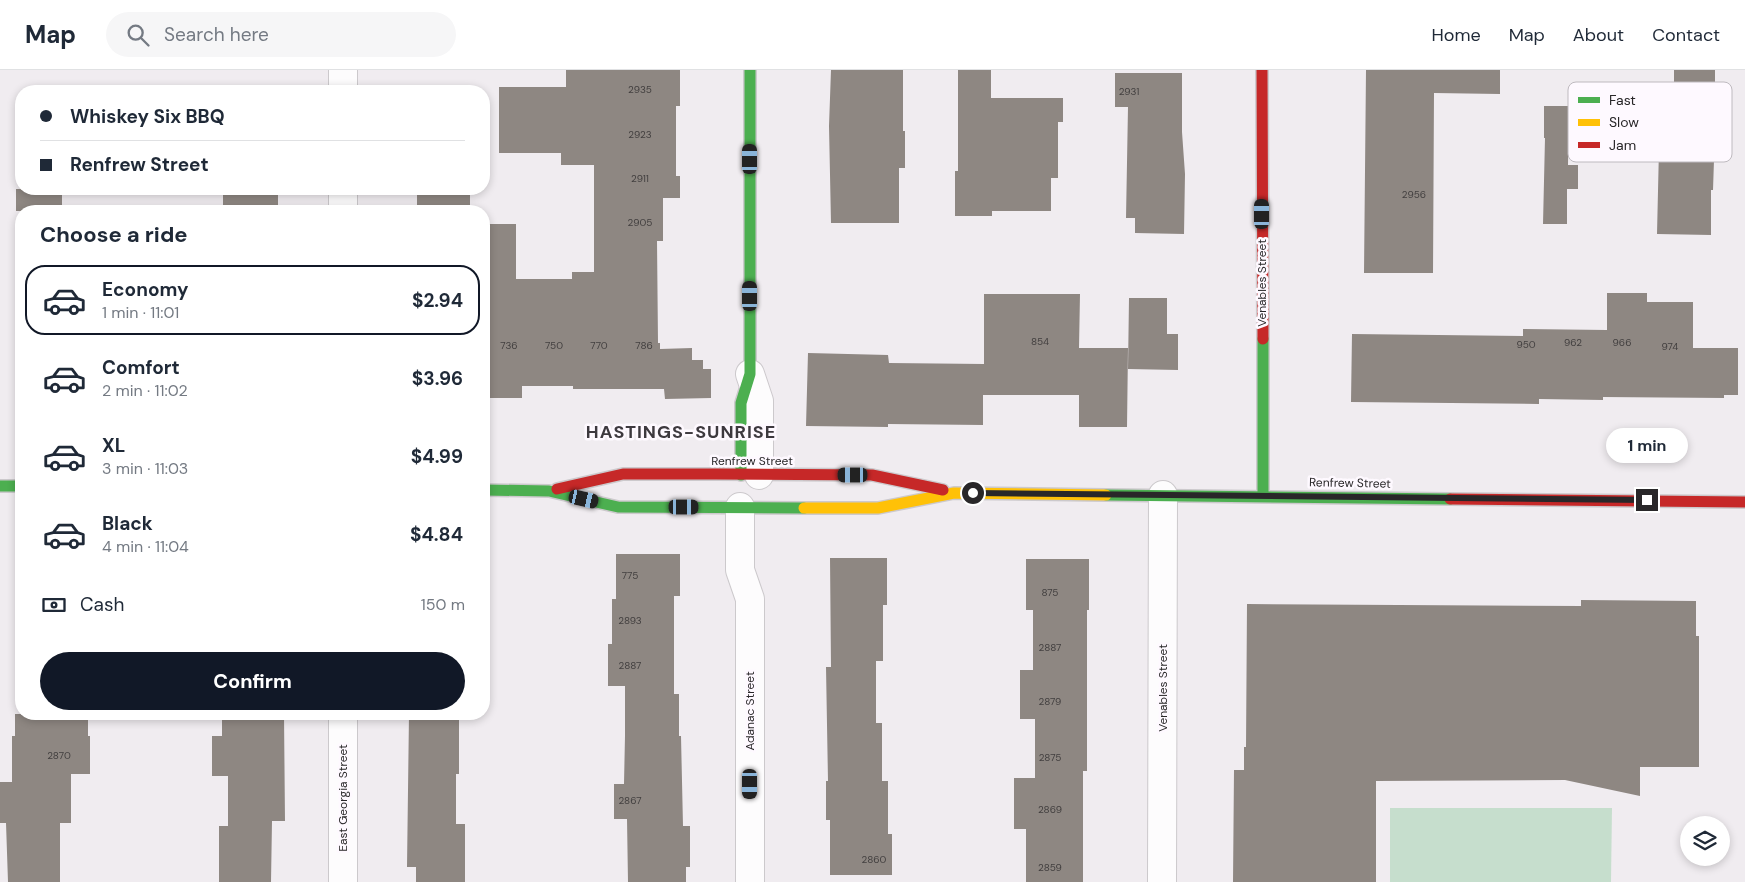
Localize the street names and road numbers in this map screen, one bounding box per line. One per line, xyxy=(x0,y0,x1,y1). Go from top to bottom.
street label: Venables Street xyxy=(1254,239,1270,327)
street label: Renfrew Street xyxy=(711,453,793,469)
street label: Renfrew Street xyxy=(1309,474,1391,492)
street label: Venables Street xyxy=(1155,644,1171,732)
street label: Adanac Street xyxy=(742,671,758,751)
street label: East Georgia Street xyxy=(335,744,351,852)

